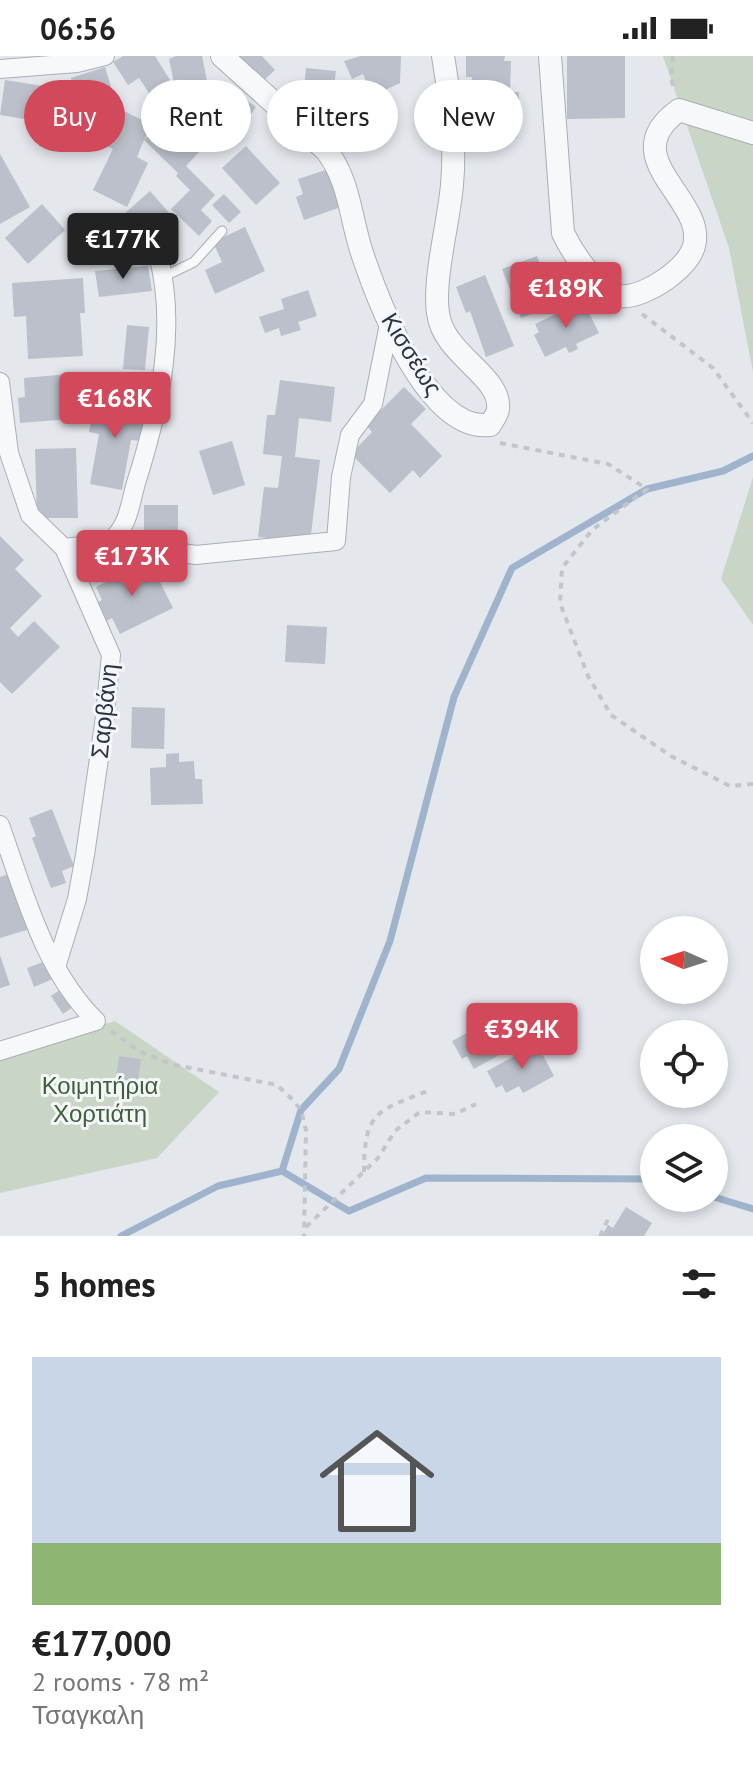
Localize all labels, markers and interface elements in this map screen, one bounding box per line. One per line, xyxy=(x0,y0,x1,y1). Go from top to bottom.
text: 06:56 xyxy=(40,9,116,48)
chip: Buy xyxy=(24,80,125,152)
chip: Rent xyxy=(141,80,251,152)
chip: Filters xyxy=(267,80,398,152)
chip: New xyxy=(414,80,523,152)
pin: €177K xyxy=(67,213,179,281)
text: €177K xyxy=(85,222,161,255)
pin: €189K xyxy=(510,262,622,330)
text: €189K xyxy=(528,271,604,304)
street label: Κισσέως xyxy=(374,307,450,401)
pin: €168K xyxy=(59,372,171,440)
text: €168K xyxy=(77,381,153,414)
pin: €173K xyxy=(76,530,188,598)
text: €173K xyxy=(94,539,170,572)
street label: Σαρβάνη xyxy=(84,662,124,760)
north arrow xyxy=(640,916,728,1004)
map controls xyxy=(640,916,728,1212)
pin: €394K xyxy=(466,1003,578,1071)
text: €394K xyxy=(484,1012,560,1045)
button: locate xyxy=(640,1020,728,1108)
park label: Κοιμητήρια Χορτιάτη xyxy=(42,1070,158,1129)
button: layers xyxy=(640,1124,728,1212)
text: 5 homes xyxy=(32,1262,156,1306)
icon: filters xyxy=(677,1262,721,1306)
icon: home xyxy=(305,1409,449,1553)
text: €177,000 xyxy=(32,1621,171,1665)
text: 2 rooms · 78 m² xyxy=(32,1665,209,1698)
text: Τσαγκαλη xyxy=(32,1698,144,1731)

